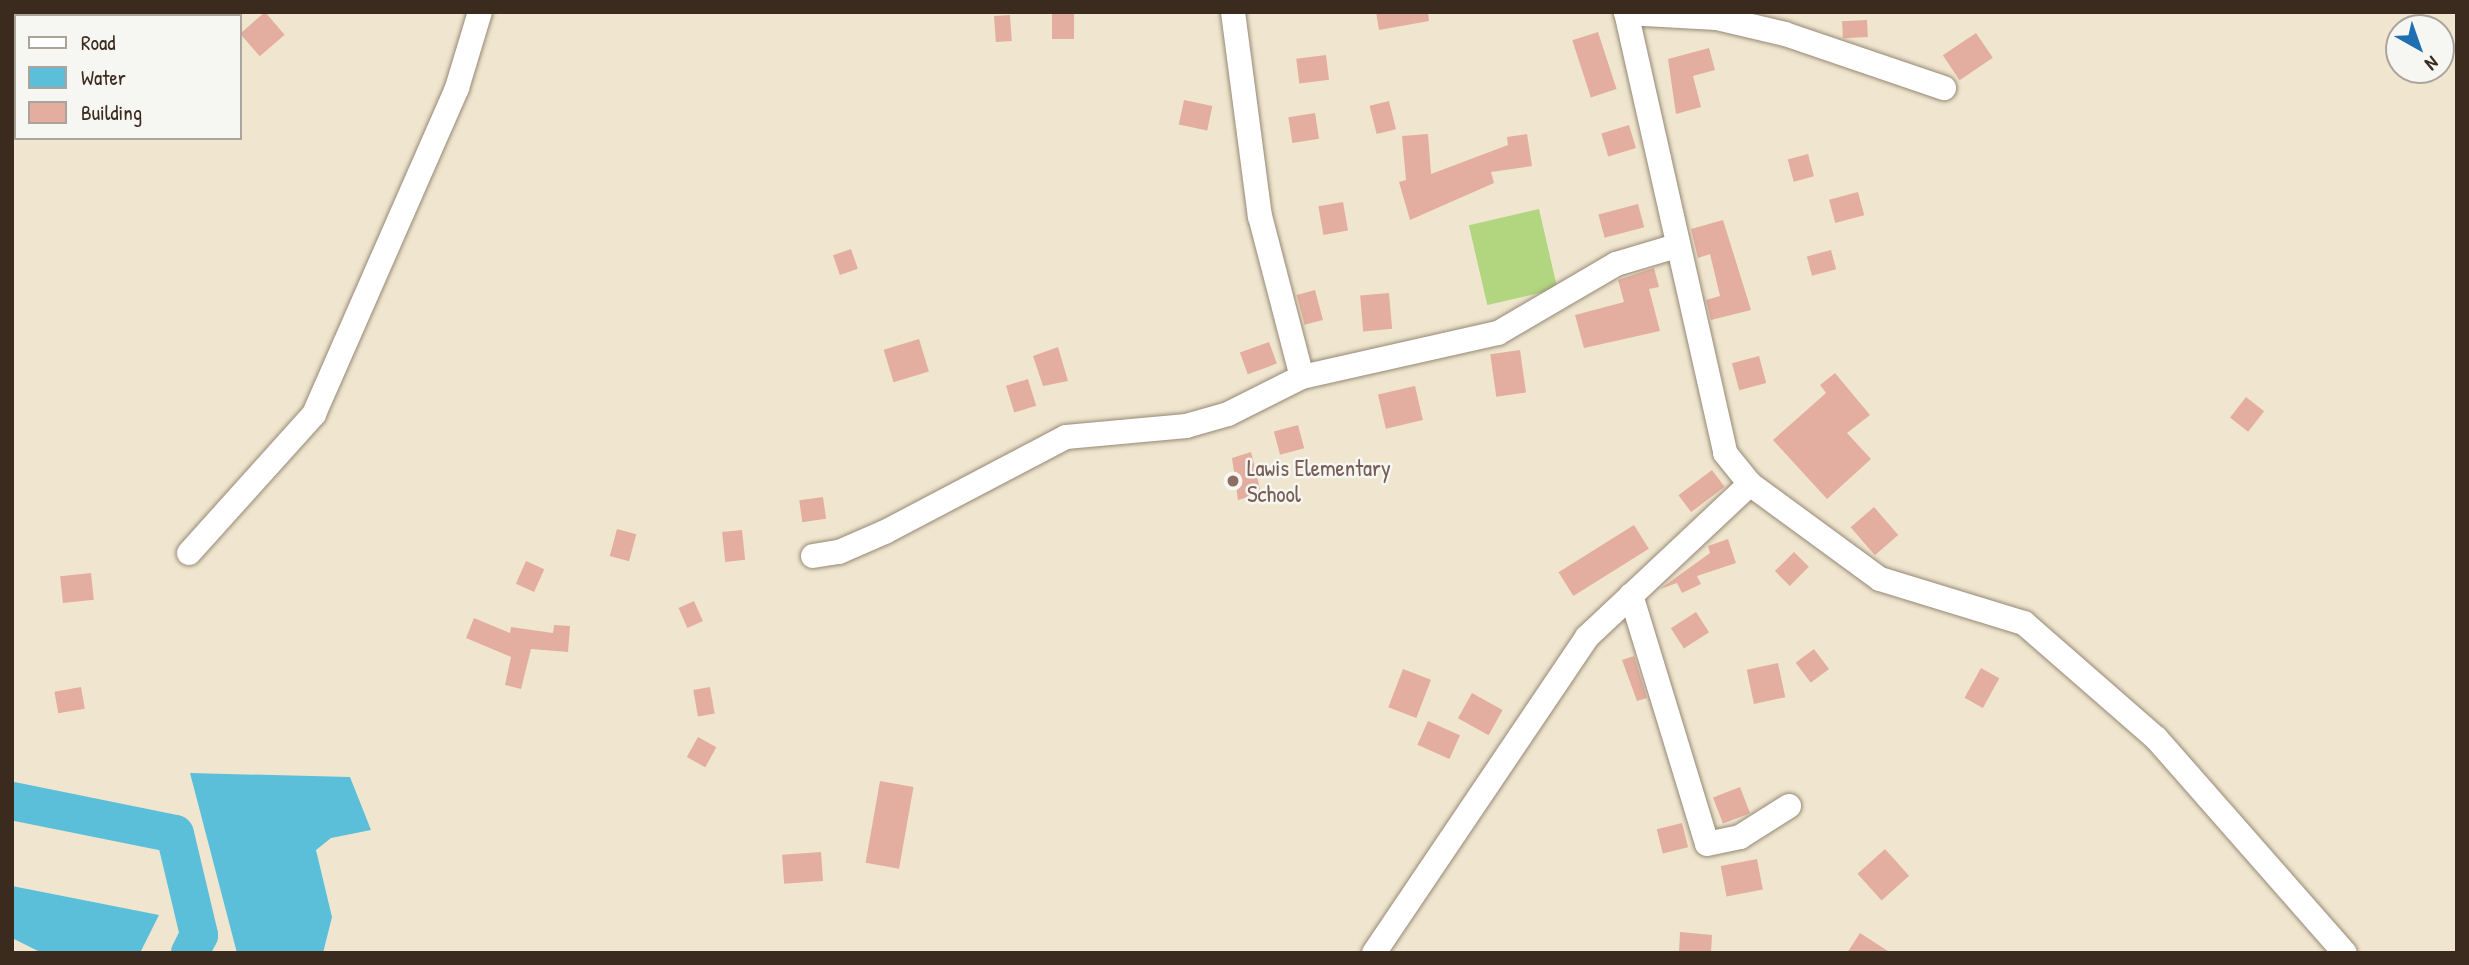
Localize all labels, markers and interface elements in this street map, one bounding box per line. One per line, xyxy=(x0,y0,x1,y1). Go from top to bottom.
legend xyxy=(14,14,242,140)
north arrow xyxy=(2385,14,2455,84)
text: Road xyxy=(81,28,115,57)
text: N xyxy=(2420,50,2444,77)
text: Water xyxy=(81,63,126,92)
text: Building xyxy=(81,98,142,127)
place label: Lawis Elementary School xyxy=(1247,454,1391,508)
marker: Lawis Elementary School xyxy=(1225,473,1241,489)

